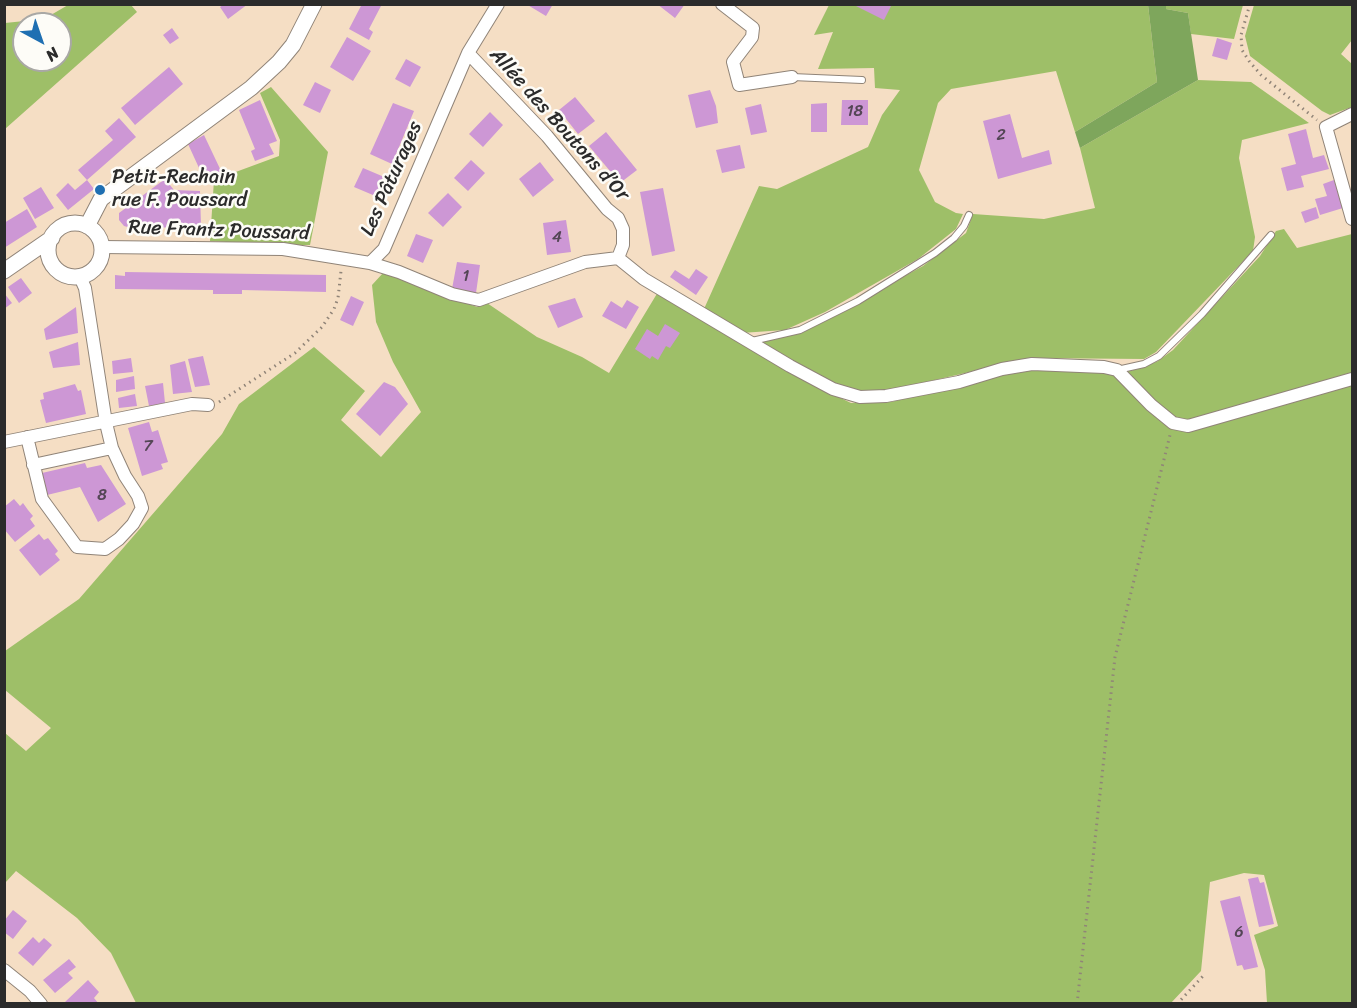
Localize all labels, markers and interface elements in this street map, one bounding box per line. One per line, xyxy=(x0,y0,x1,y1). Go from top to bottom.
north arrow xyxy=(12,12,72,72)
text: N xyxy=(39,40,66,69)
street label: Allée des Boutons d’Or xyxy=(484,44,634,206)
house number: 18 xyxy=(847,102,863,122)
street label: Les Pâturages xyxy=(356,118,428,240)
house number: 2 xyxy=(996,126,1006,146)
place label: Petit-Rechain rue F. Poussard xyxy=(112,166,247,213)
marker: Petit-Rechain rue F. Poussard xyxy=(93,183,107,197)
street label: Rue Frantz Poussard xyxy=(128,216,310,246)
house number: 4 xyxy=(552,228,562,248)
house number: 1 xyxy=(463,267,469,287)
house number: 7 xyxy=(143,437,153,457)
house number: 8 xyxy=(97,486,107,506)
house number: 6 xyxy=(1234,923,1244,943)

